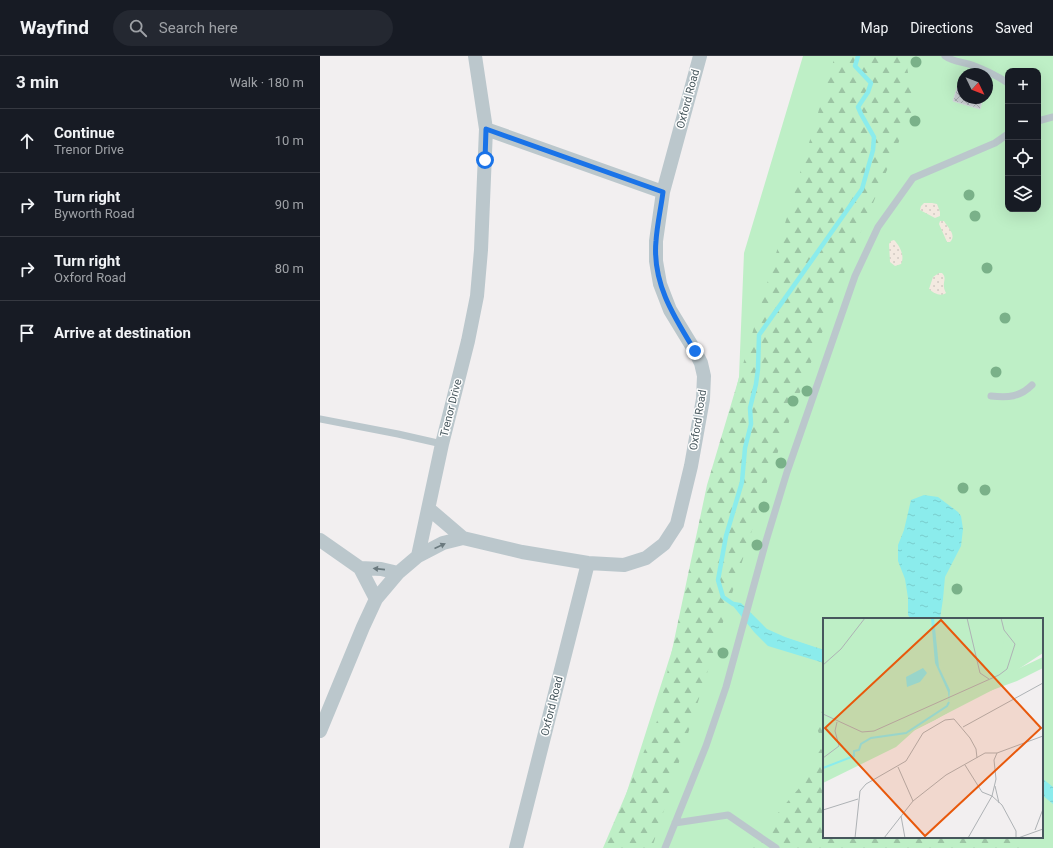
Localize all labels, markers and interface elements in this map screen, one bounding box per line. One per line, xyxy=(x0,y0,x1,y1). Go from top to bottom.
search box xyxy=(113,10,393,46)
text: Wayfind xyxy=(20,16,89,39)
icon: search xyxy=(127,17,149,39)
text: Search here xyxy=(159,19,238,37)
text: Map xyxy=(861,20,888,36)
text: Directions xyxy=(910,20,973,36)
text: Saved xyxy=(995,20,1033,36)
street label: Oxford Road xyxy=(674,68,702,130)
north arrow xyxy=(957,68,993,104)
map controls xyxy=(1005,68,1041,212)
button: + xyxy=(1005,68,1041,104)
text: 3 min xyxy=(16,72,59,92)
text: Walk · 180 m xyxy=(229,75,304,90)
button: − xyxy=(1005,104,1041,140)
text: Continue xyxy=(54,124,115,142)
icon: ahead xyxy=(16,130,38,152)
text: 10 m xyxy=(275,133,304,148)
button: locate xyxy=(1005,140,1041,176)
text: Trenor Drive xyxy=(54,142,124,157)
route start xyxy=(476,151,494,169)
button: layers xyxy=(1005,176,1041,212)
text: Turn right xyxy=(54,188,120,206)
icon: right xyxy=(16,194,38,216)
text: 90 m xyxy=(275,197,304,212)
text: Byworth Road xyxy=(54,206,135,221)
text: Turn right xyxy=(54,252,120,270)
icon: right xyxy=(16,258,38,280)
text: 80 m xyxy=(275,261,304,276)
text: Oxford Road xyxy=(54,270,126,285)
icon: arrive xyxy=(16,322,38,344)
text: Arrive at destination xyxy=(54,324,191,342)
route end xyxy=(686,342,704,360)
street label: Trenor Drive xyxy=(438,378,464,438)
street label: Oxford Road xyxy=(687,389,709,451)
one-way arrow xyxy=(434,542,446,548)
one-way arrow xyxy=(373,566,385,573)
inset map xyxy=(823,618,1043,838)
street label: Oxford Road xyxy=(538,675,566,737)

